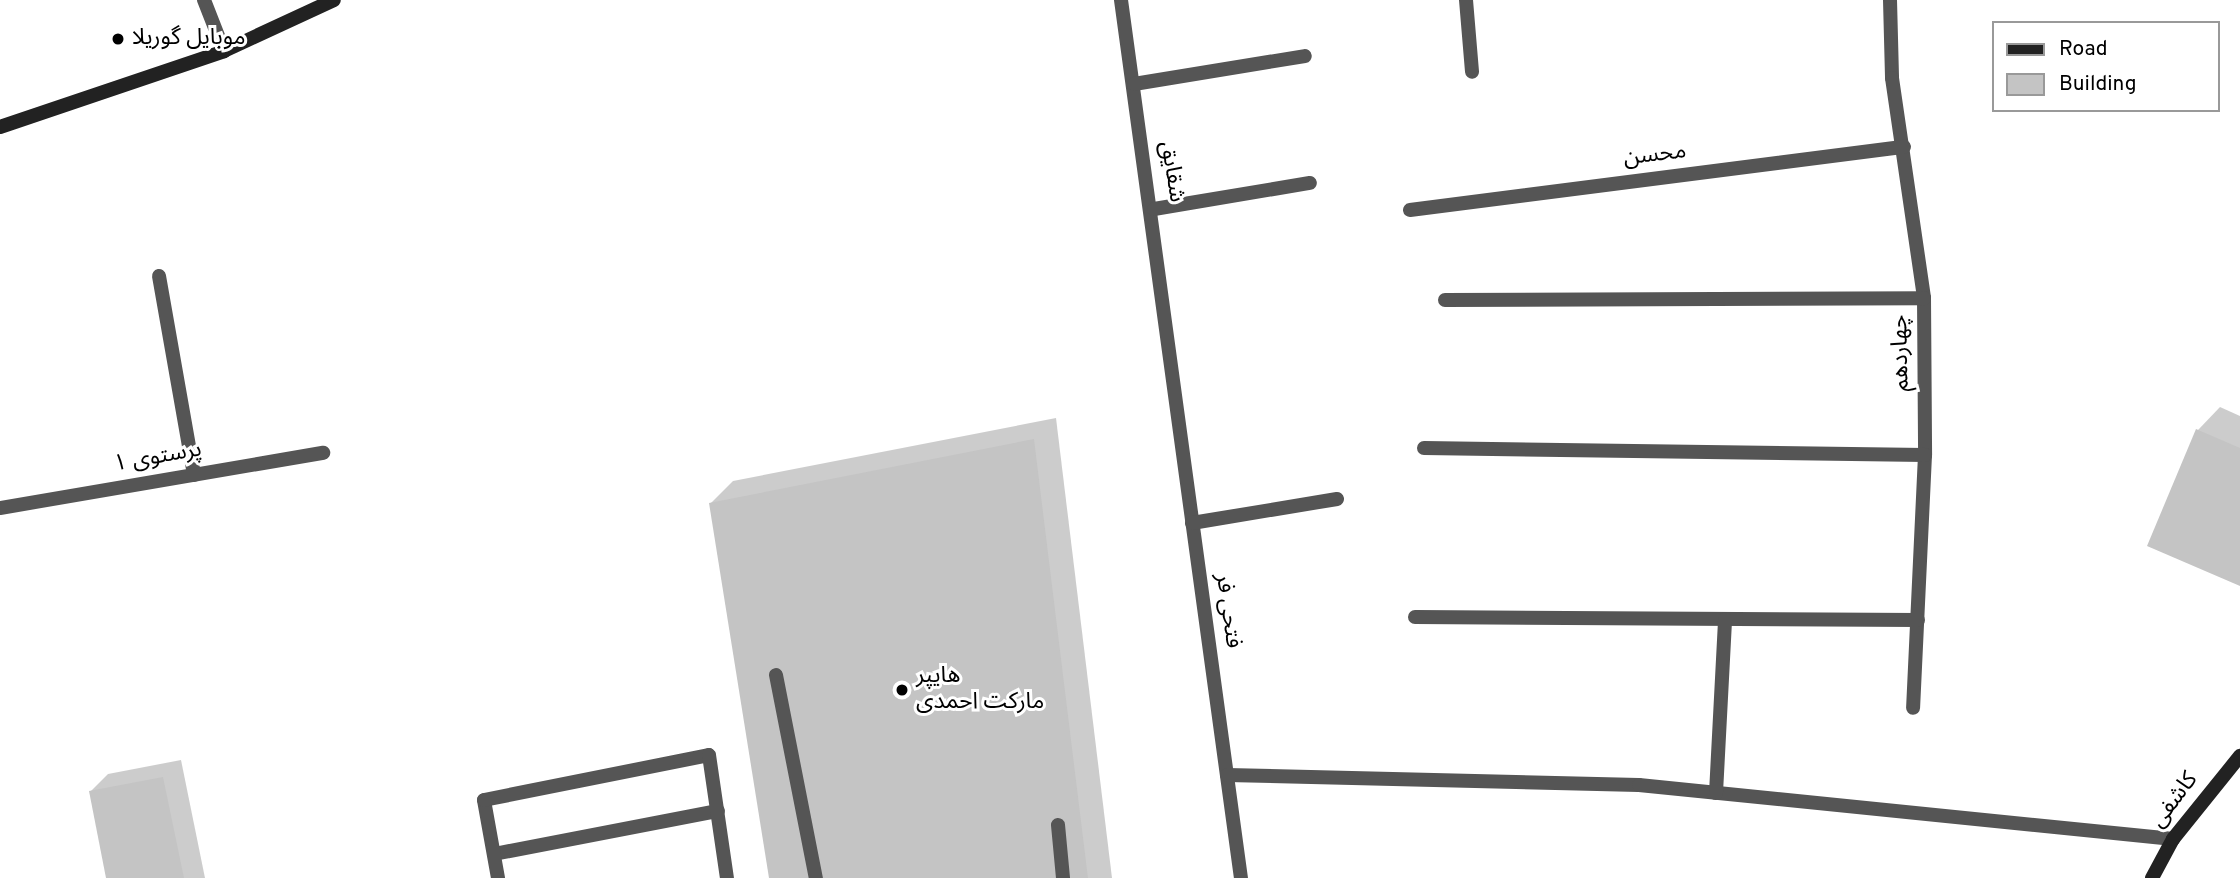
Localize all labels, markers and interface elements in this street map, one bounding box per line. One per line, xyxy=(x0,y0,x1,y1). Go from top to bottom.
legend xyxy=(1992,21,2219,112)
place label: موبایل گوریلا xyxy=(132,25,246,53)
marker: موبایل گوریلا xyxy=(110,31,126,47)
text: Road xyxy=(2059,36,2108,63)
text: Building xyxy=(2059,71,2137,98)
street label: محسن xyxy=(1622,138,1688,174)
street label: شقایق xyxy=(1153,139,1189,205)
street label: چهاردهم xyxy=(1888,314,1916,392)
street label: پرستوی ۱ xyxy=(112,437,204,479)
street label: فتحی فر xyxy=(1208,572,1246,650)
place label: هایپر مارکت احمدی xyxy=(916,663,1044,717)
marker: هایپر مارکت احمدی xyxy=(894,682,910,698)
street label: کاشفی xyxy=(2145,768,2205,834)

